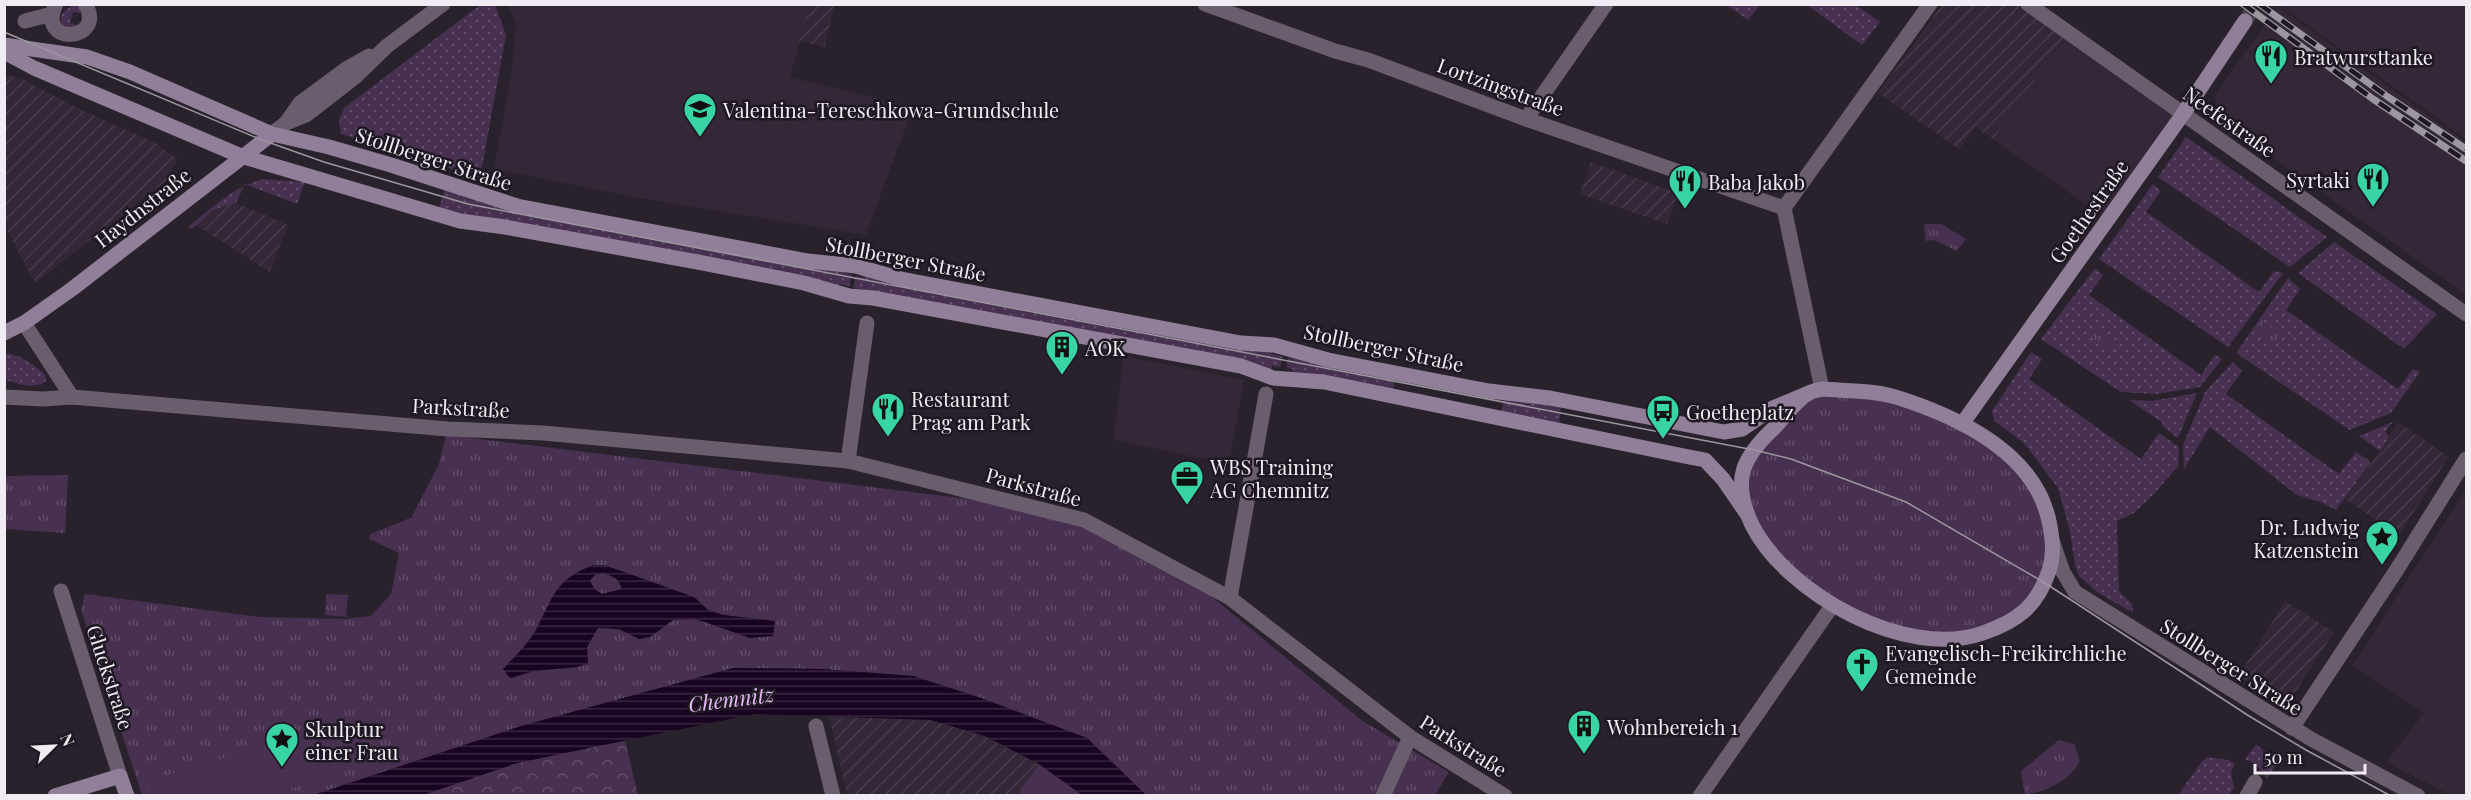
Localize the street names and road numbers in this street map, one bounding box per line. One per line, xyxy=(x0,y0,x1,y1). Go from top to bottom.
street label: Lortzingstraße xyxy=(1434,51,1568,121)
street label: Neefestraße xyxy=(2178,79,2282,163)
street label: Stollberger Straße xyxy=(352,120,516,196)
street label: Goethestraße xyxy=(2042,154,2134,268)
street label: Haydnstraße xyxy=(88,161,196,253)
street label: Stollberger Straße xyxy=(823,229,989,287)
street label: Stollberger Straße xyxy=(1302,317,1466,377)
street label: Parkstraße xyxy=(412,391,510,423)
street label: Parkstraße xyxy=(983,460,1085,512)
street label: Stollberger Straße xyxy=(2156,611,2308,721)
street label: Gluckstraße xyxy=(81,621,141,733)
street label: Parkstraße xyxy=(1415,708,1513,782)

